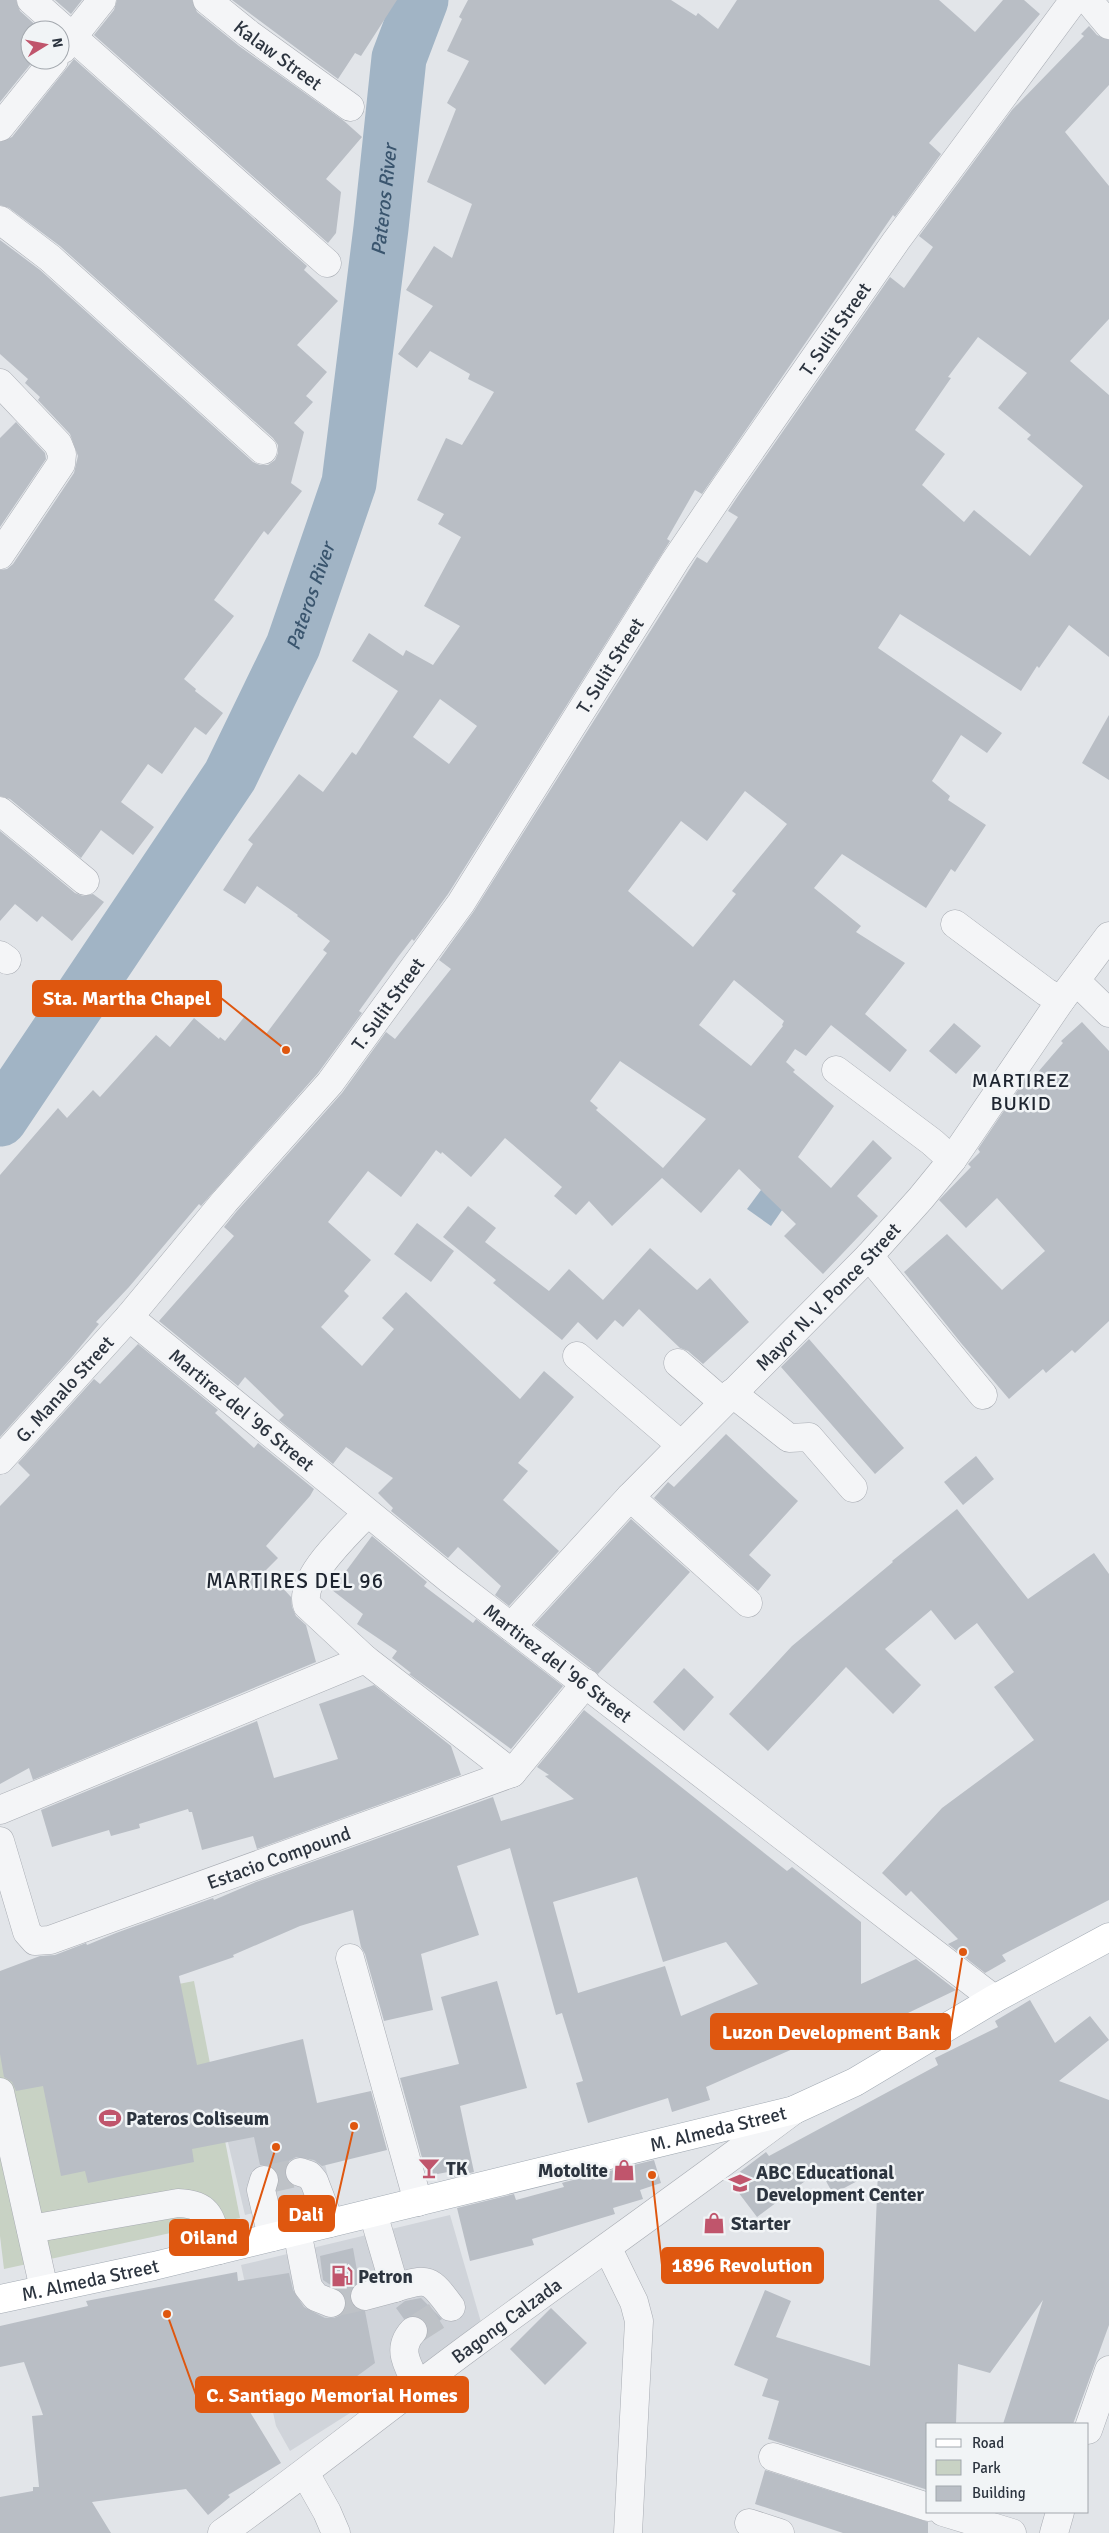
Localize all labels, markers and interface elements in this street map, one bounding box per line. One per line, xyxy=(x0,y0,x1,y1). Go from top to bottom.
street label: Kalaw Street xyxy=(229,16,327,96)
north arrow xyxy=(20,20,70,70)
text: N xyxy=(48,37,67,49)
water label: Pateros River xyxy=(366,141,403,257)
street label: T. Sulit Street xyxy=(795,278,877,381)
water label: Pateros River xyxy=(281,537,341,653)
street label: T. Sulit Street xyxy=(571,613,650,718)
street label: T. Sulit Street xyxy=(347,953,430,1056)
callout: Sta. Martha Chapel xyxy=(33,981,221,1016)
text: Sta. Martha Chapel xyxy=(43,986,211,1011)
district label: MARTIREZ BUKID xyxy=(972,1068,1070,1116)
street label: Mayor N. V. Ponce Street xyxy=(751,1218,906,1376)
street label: G. Manalo Street xyxy=(11,1331,120,1448)
street label: Martirez del '96 Street xyxy=(164,1344,319,1477)
district label: MARTIRES DEL 96 xyxy=(206,1568,384,1594)
street label: Martirez del '96 Street xyxy=(478,1599,636,1729)
street label: Estacio Compound xyxy=(204,1821,354,1895)
callout: Luzon Development Bank xyxy=(711,2014,950,2049)
text: Luzon Development Bank xyxy=(722,2020,941,2045)
street label: M. Almeda Street xyxy=(648,2101,789,2158)
sports icon: Pateros Coliseum xyxy=(97,2105,123,2131)
place label: Pateros Coliseum xyxy=(126,2107,269,2131)
bar icon: TK xyxy=(416,2155,442,2181)
place label: TK xyxy=(446,2157,468,2181)
shop icon: Motolite xyxy=(611,2157,637,2183)
place label: Motolite xyxy=(538,2159,608,2183)
place label: ABC Educational Development Center xyxy=(756,2161,924,2207)
school or university icon: ABC Educational Development Center xyxy=(727,2170,753,2196)
callout: Dali xyxy=(279,2196,334,2231)
text: Dali xyxy=(288,2202,324,2227)
shop icon: Starter xyxy=(701,2210,727,2236)
place label: Starter xyxy=(731,2212,791,2236)
callout: Oiland xyxy=(170,2220,248,2255)
text: Oiland xyxy=(180,2225,238,2250)
callout: 1896 Revolution xyxy=(662,2248,823,2283)
text: 1896 Revolution xyxy=(671,2253,813,2278)
street label: M. Almeda Street xyxy=(19,2254,162,2307)
fuel station icon: Petron xyxy=(329,2263,355,2289)
place label: Petron xyxy=(358,2265,413,2289)
street label: Bagong Calzada xyxy=(447,2273,566,2369)
callout: C. Santiago Memorial Homes xyxy=(196,2377,468,2412)
text: C. Santiago Memorial Homes xyxy=(206,2383,458,2408)
legend xyxy=(926,2423,1089,2513)
text: Road xyxy=(972,2434,1004,2452)
text: Park xyxy=(972,2459,1001,2477)
text: Building xyxy=(972,2484,1026,2502)

